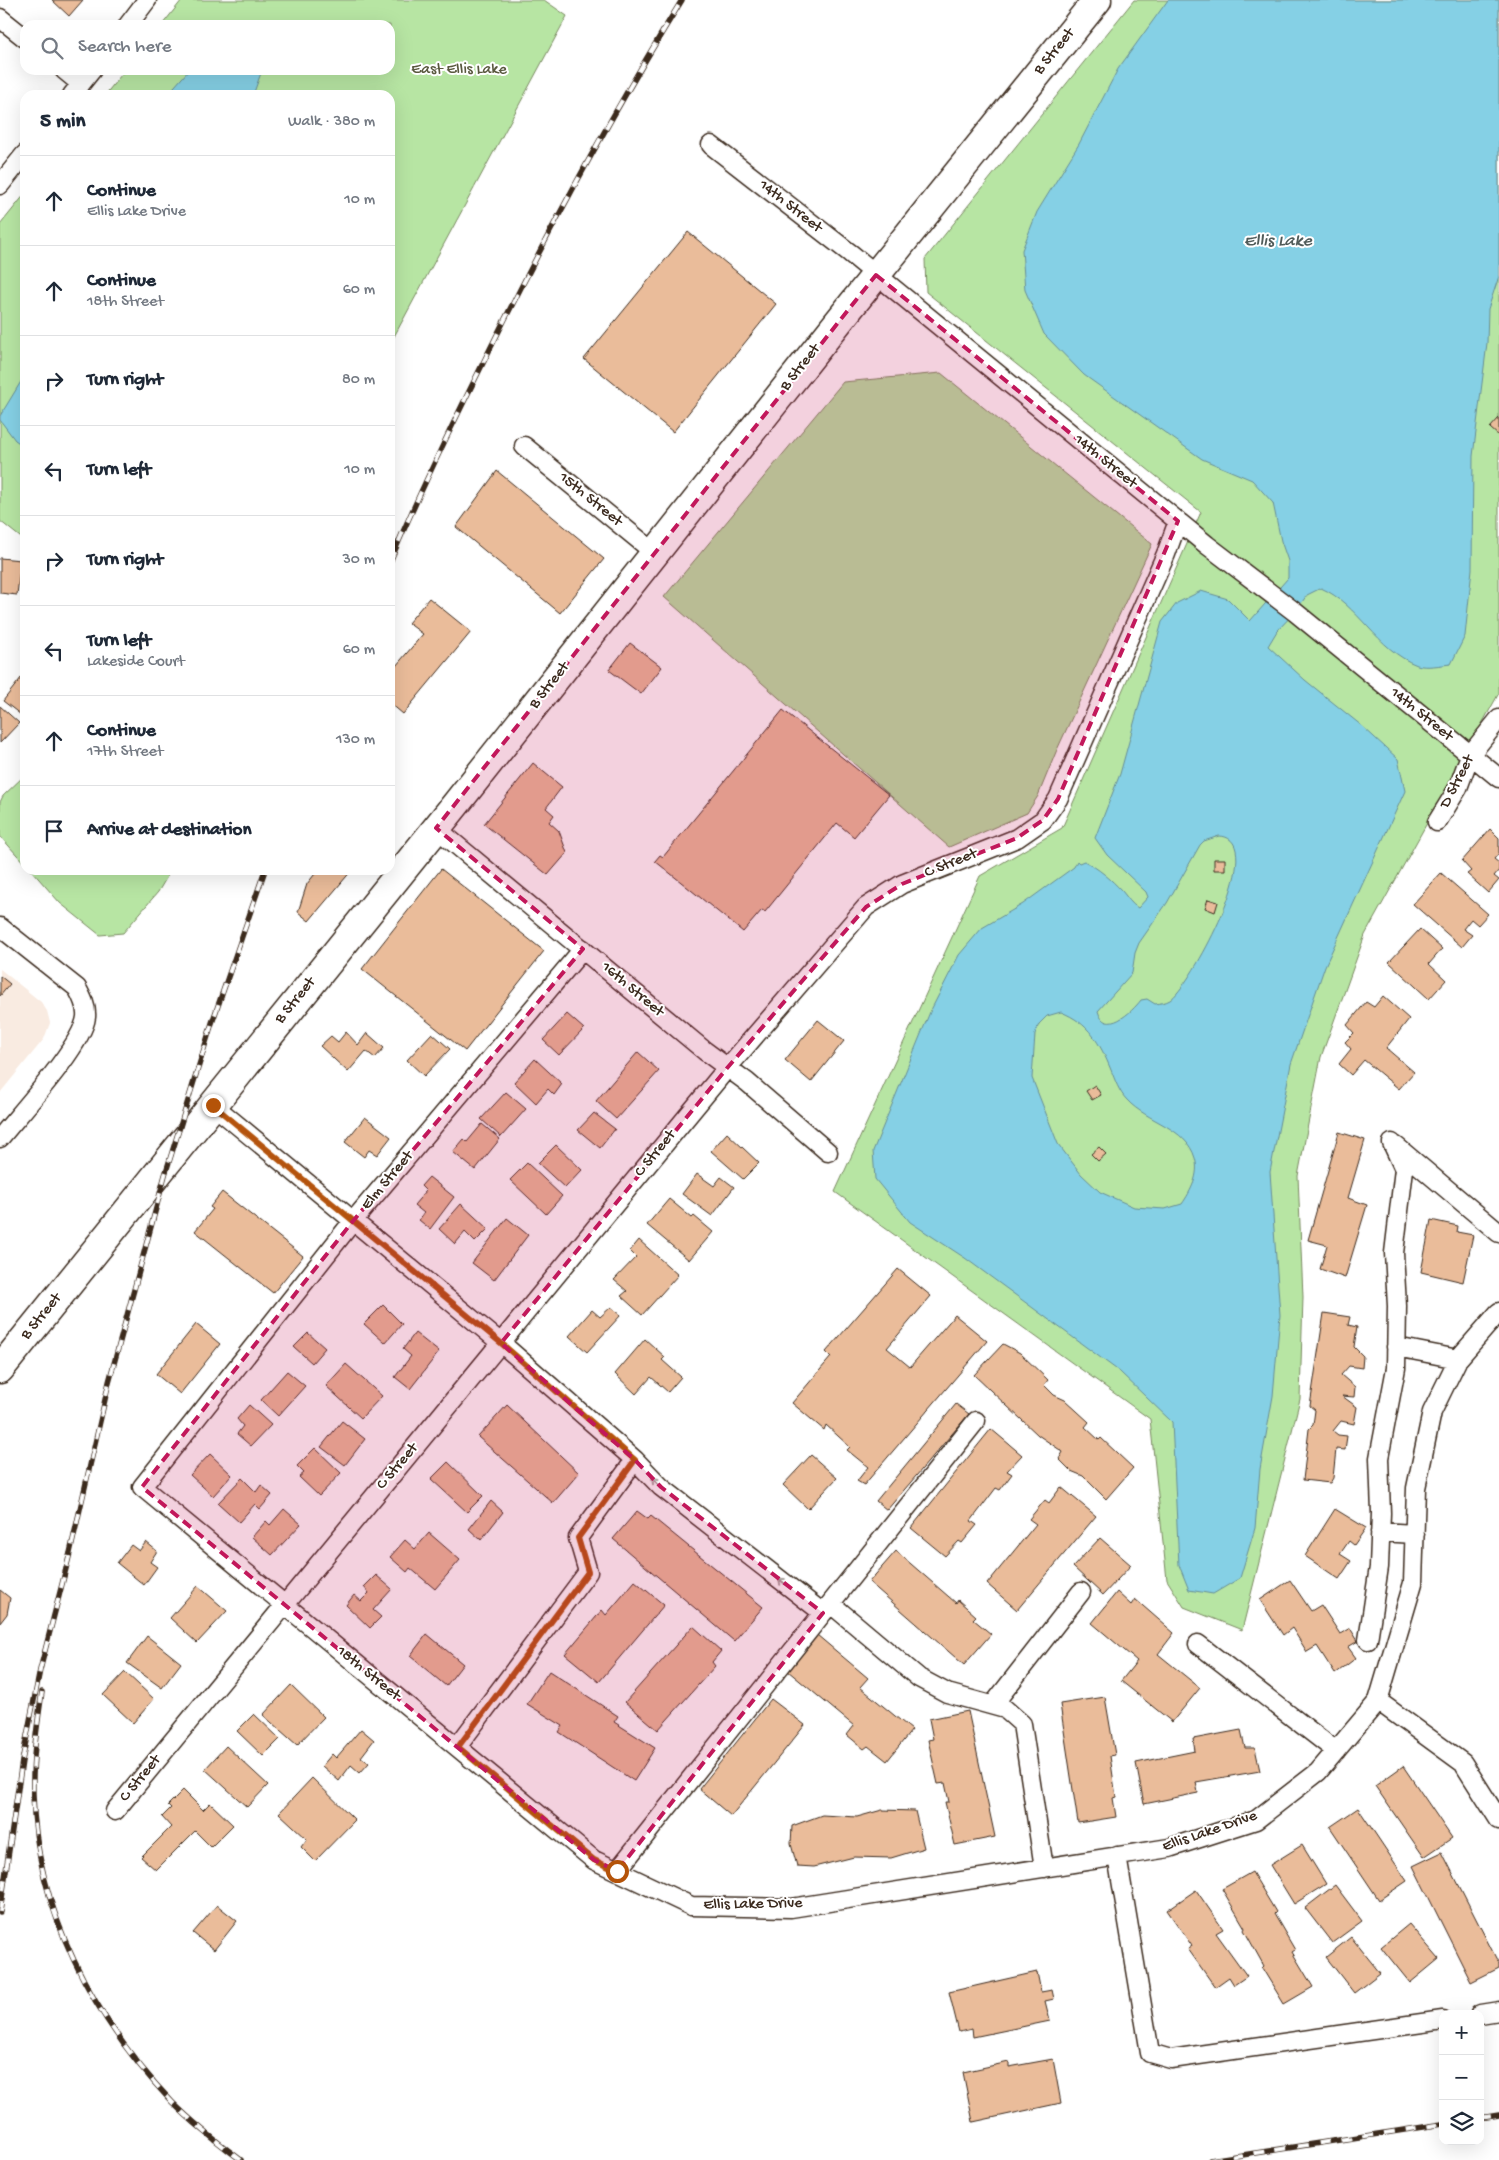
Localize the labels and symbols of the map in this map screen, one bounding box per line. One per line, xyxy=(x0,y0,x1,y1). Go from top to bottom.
street label: B Street xyxy=(1030,24,1080,80)
park label: East Ellis Lake xyxy=(411,61,507,80)
street label: 14th Street xyxy=(754,176,827,239)
water label: Ellis Lake xyxy=(1244,231,1313,252)
street label: B Street xyxy=(776,339,826,396)
street label: 14th Street xyxy=(1069,430,1141,494)
street label: 15th Street xyxy=(554,468,627,532)
street label: B Street xyxy=(525,657,575,714)
street label: 14th Street xyxy=(1385,683,1457,747)
street label: D Street xyxy=(1436,751,1480,813)
street label: C Street xyxy=(922,844,981,883)
street label: 16th Street xyxy=(596,958,668,1023)
street label: B Street xyxy=(271,973,321,1029)
route end xyxy=(202,1094,225,1117)
street label: C Street xyxy=(631,1125,682,1181)
street label: Elm Street xyxy=(358,1146,419,1214)
street label: B Street xyxy=(17,1289,67,1345)
street label: C Street xyxy=(373,1439,424,1494)
one-way arrow xyxy=(651,1476,663,1489)
one-way arrow xyxy=(778,1578,791,1589)
street label: 18th Street xyxy=(331,1642,405,1706)
street label: C Street xyxy=(116,1750,167,1806)
street label: Ellis Lake Drive xyxy=(1160,1807,1261,1857)
route start xyxy=(606,1860,629,1883)
street label: Ellis Lake Drive xyxy=(703,1895,803,1915)

